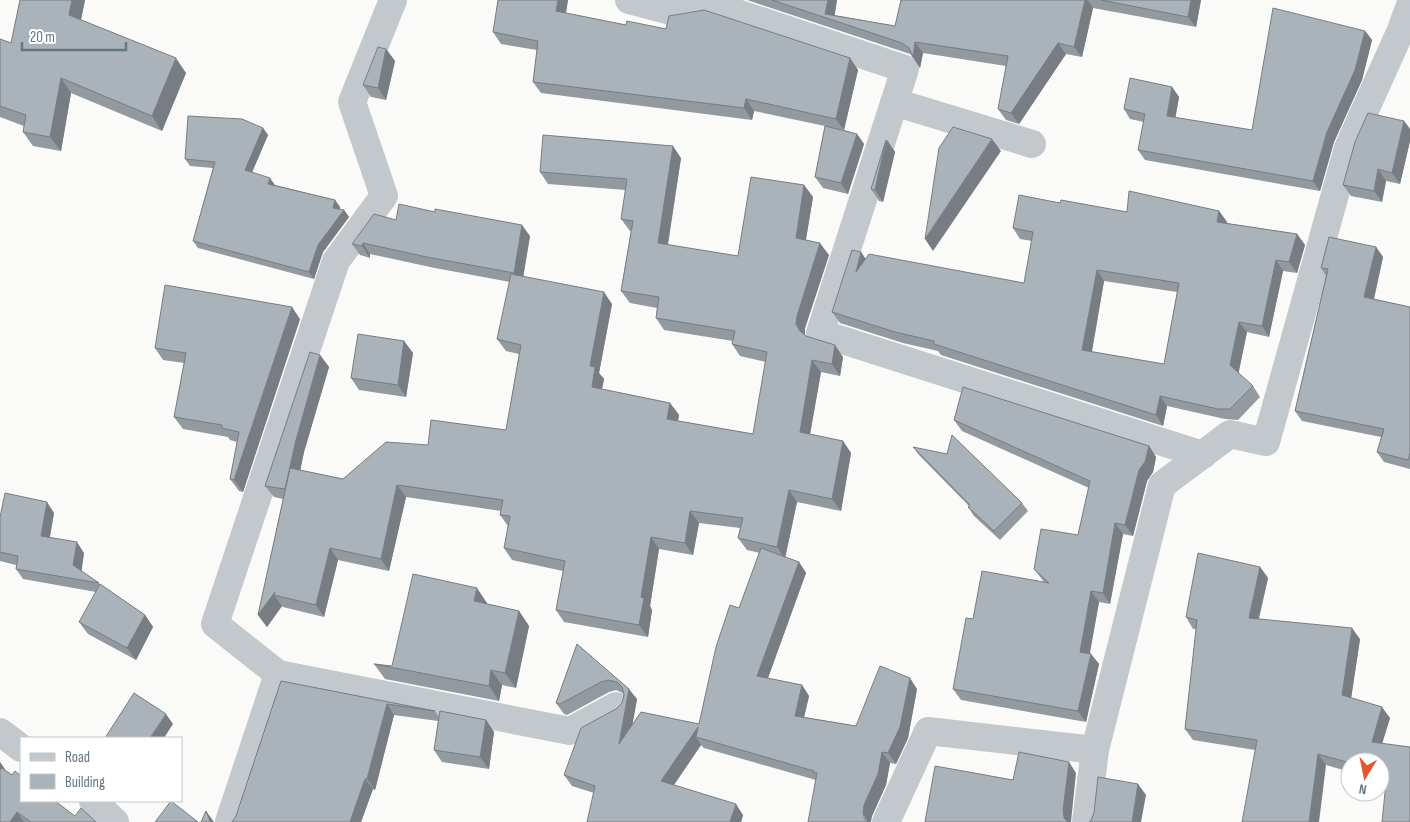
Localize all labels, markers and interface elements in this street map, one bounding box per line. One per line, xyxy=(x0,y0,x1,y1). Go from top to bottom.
scale bar xyxy=(22,20,126,52)
text: 20 m xyxy=(30,28,55,47)
legend xyxy=(20,737,182,802)
text: Road xyxy=(65,748,90,767)
north arrow xyxy=(1340,752,1390,802)
text: Building xyxy=(65,773,105,792)
text: N xyxy=(1358,780,1368,798)

